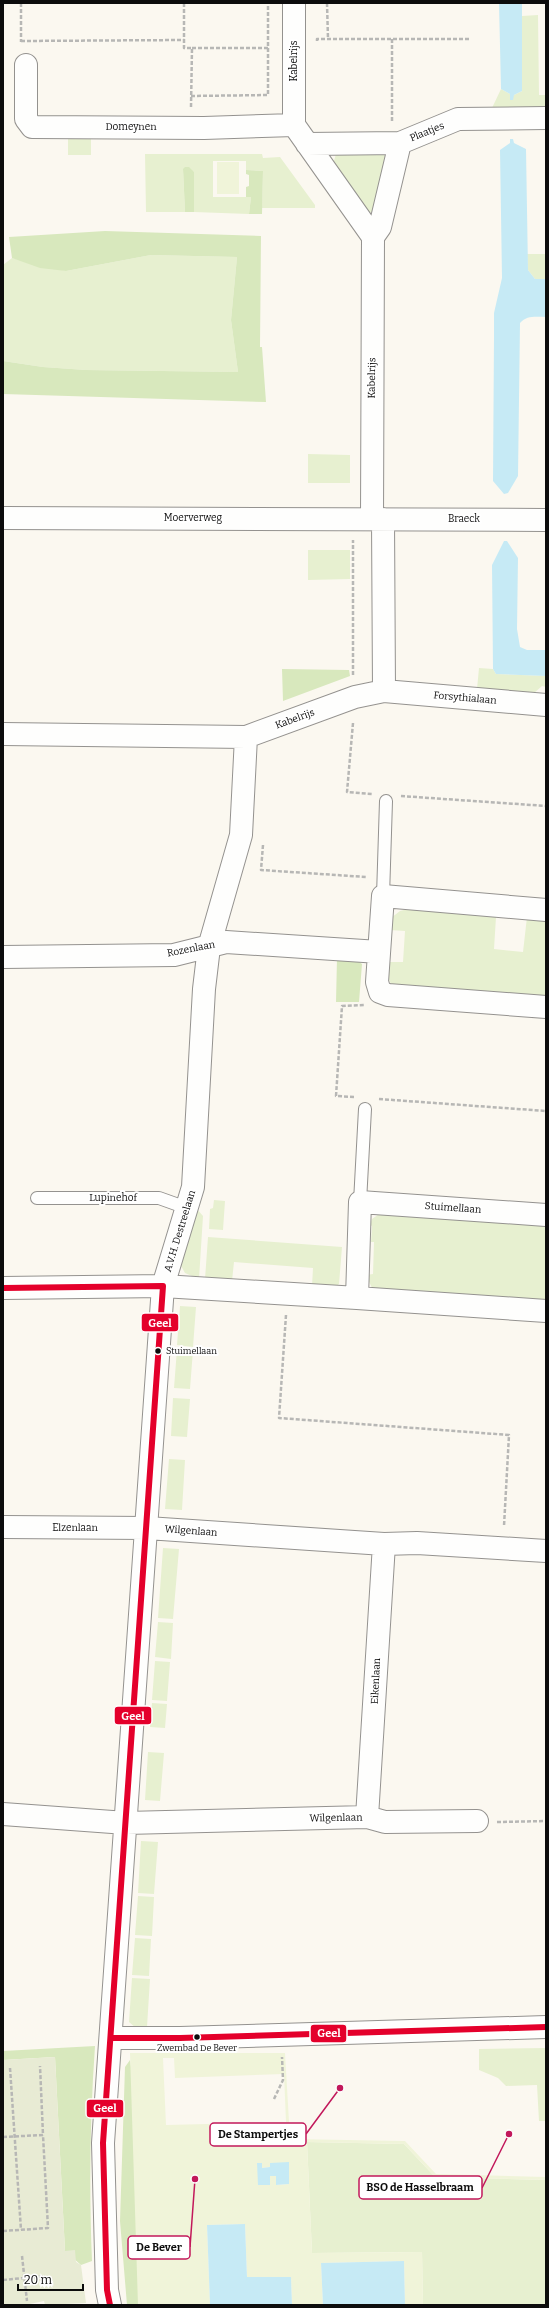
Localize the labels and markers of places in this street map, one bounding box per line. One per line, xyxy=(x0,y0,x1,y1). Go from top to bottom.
marker: Stuimellaan xyxy=(153,1346,163,1356)
place label: Stuimellaan xyxy=(166,1346,217,1356)
marker: Zwembad De Bever xyxy=(192,2032,202,2042)
place label: Zwembad De Bever xyxy=(157,2043,237,2053)
callout: De Stampertjes xyxy=(210,2123,306,2146)
callout: BSO de Hasselbraam xyxy=(359,2176,482,2199)
callout: De Bever xyxy=(128,2236,190,2259)

